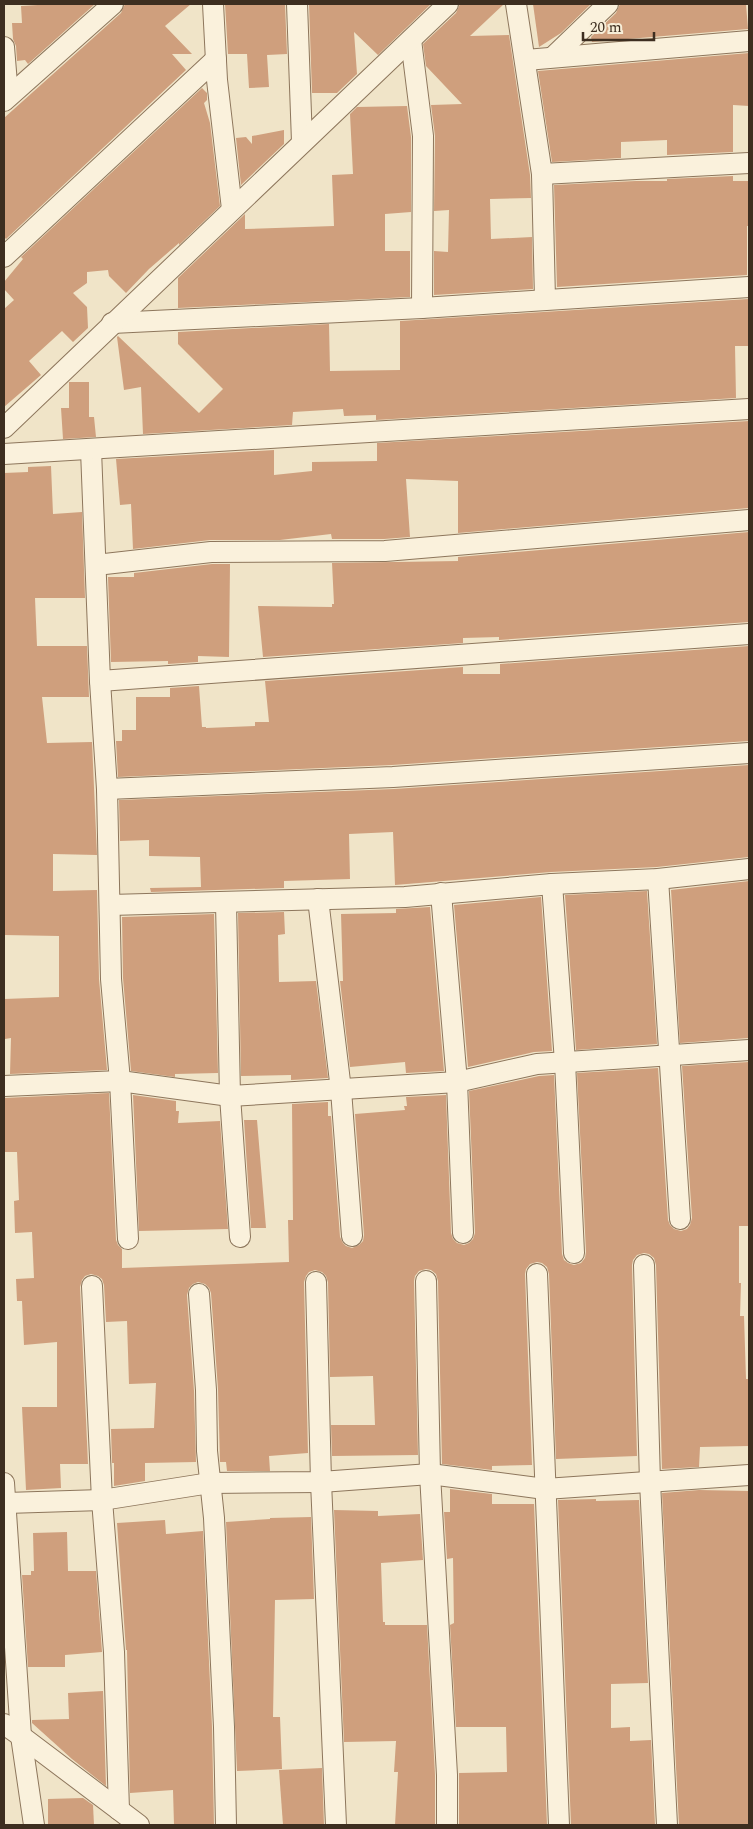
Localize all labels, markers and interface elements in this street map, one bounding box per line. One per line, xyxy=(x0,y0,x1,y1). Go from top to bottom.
scale bar xyxy=(583,10,654,42)
text: 20 m xyxy=(590,16,622,39)

